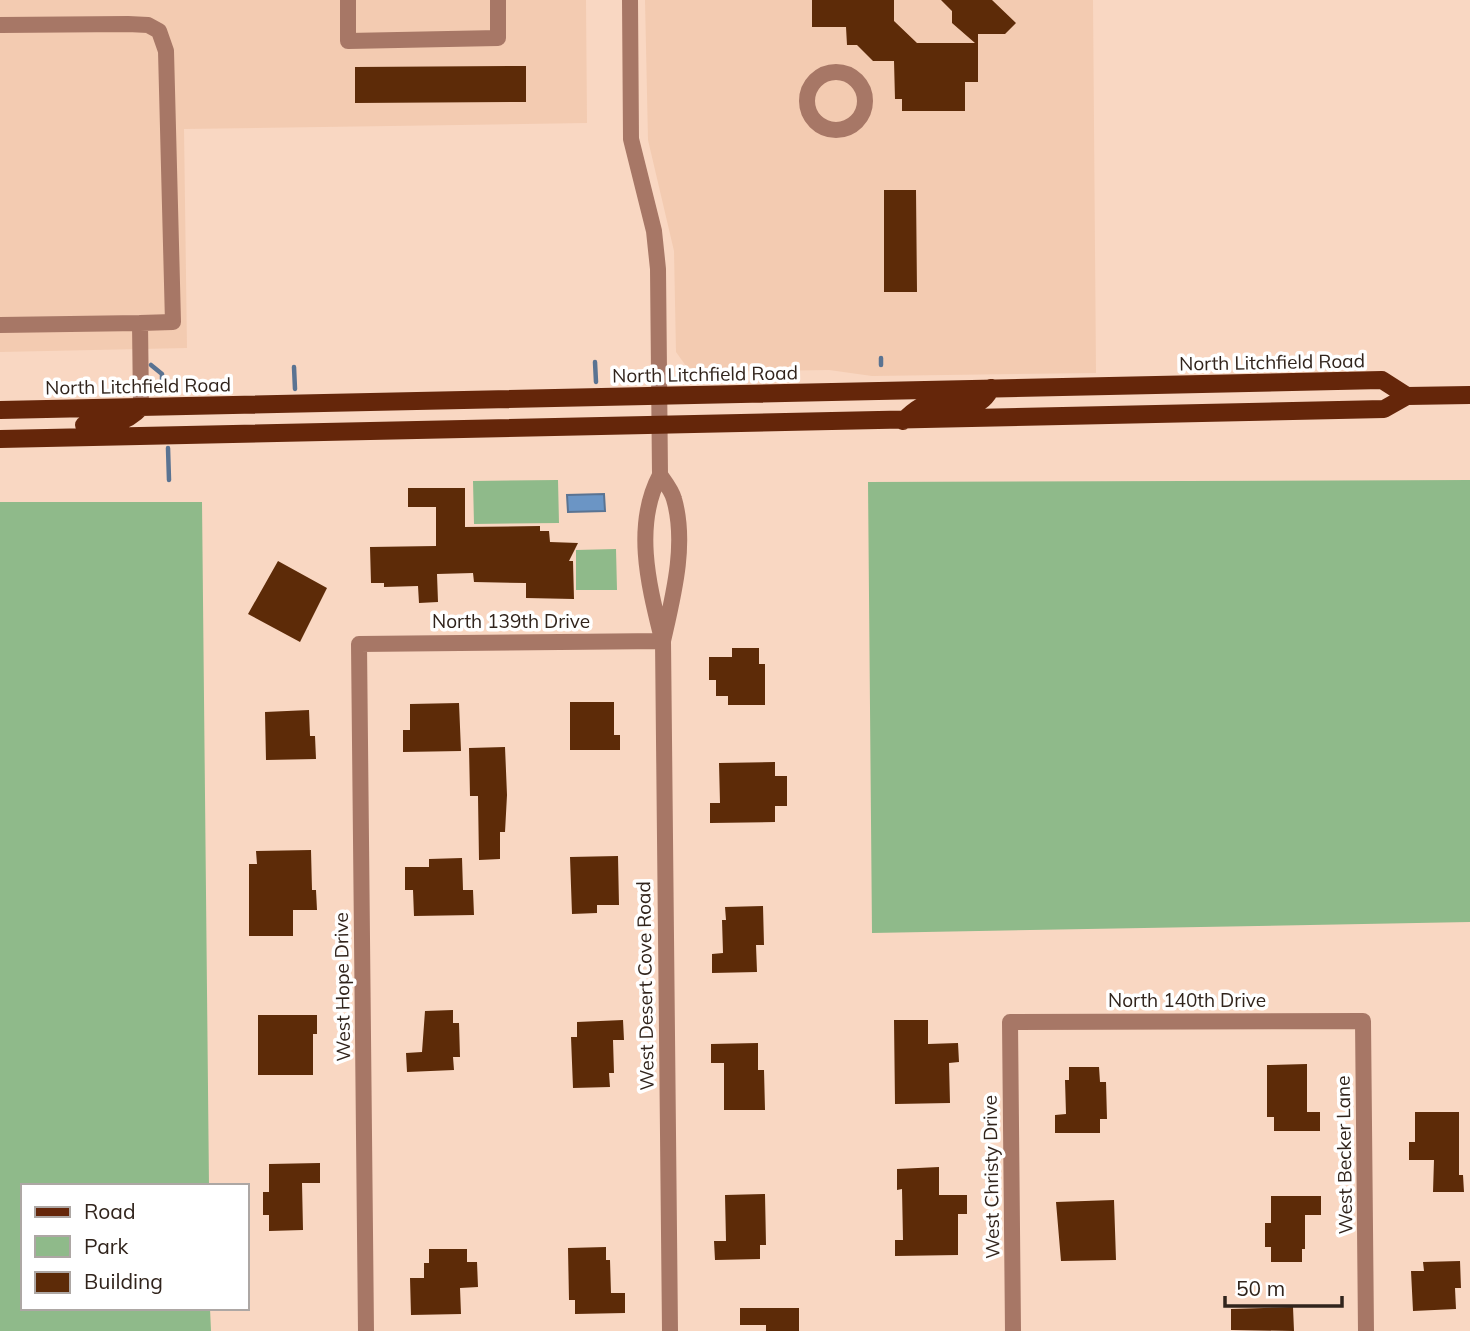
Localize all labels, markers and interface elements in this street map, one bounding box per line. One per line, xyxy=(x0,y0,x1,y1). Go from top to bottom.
street label: North Litchfield Road xyxy=(1179,348,1365,376)
street label: North Litchfield Road xyxy=(612,360,798,388)
street label: North Litchfield Road xyxy=(45,372,231,400)
street label: North 139th Drive xyxy=(432,609,590,633)
street label: West Desert Cove Road xyxy=(631,881,659,1091)
street label: West Hope Drive xyxy=(329,912,355,1062)
street label: North 140th Drive xyxy=(1108,988,1266,1012)
street label: West Becker Lane xyxy=(1331,1075,1357,1235)
street label: West Christy Drive xyxy=(978,1095,1004,1259)
legend xyxy=(21,1184,248,1310)
text: Road xyxy=(84,1198,135,1224)
text: Park xyxy=(84,1233,128,1259)
scale bar xyxy=(1225,1264,1342,1308)
text: Building xyxy=(84,1268,163,1294)
text: 50 m xyxy=(1236,1275,1285,1301)

